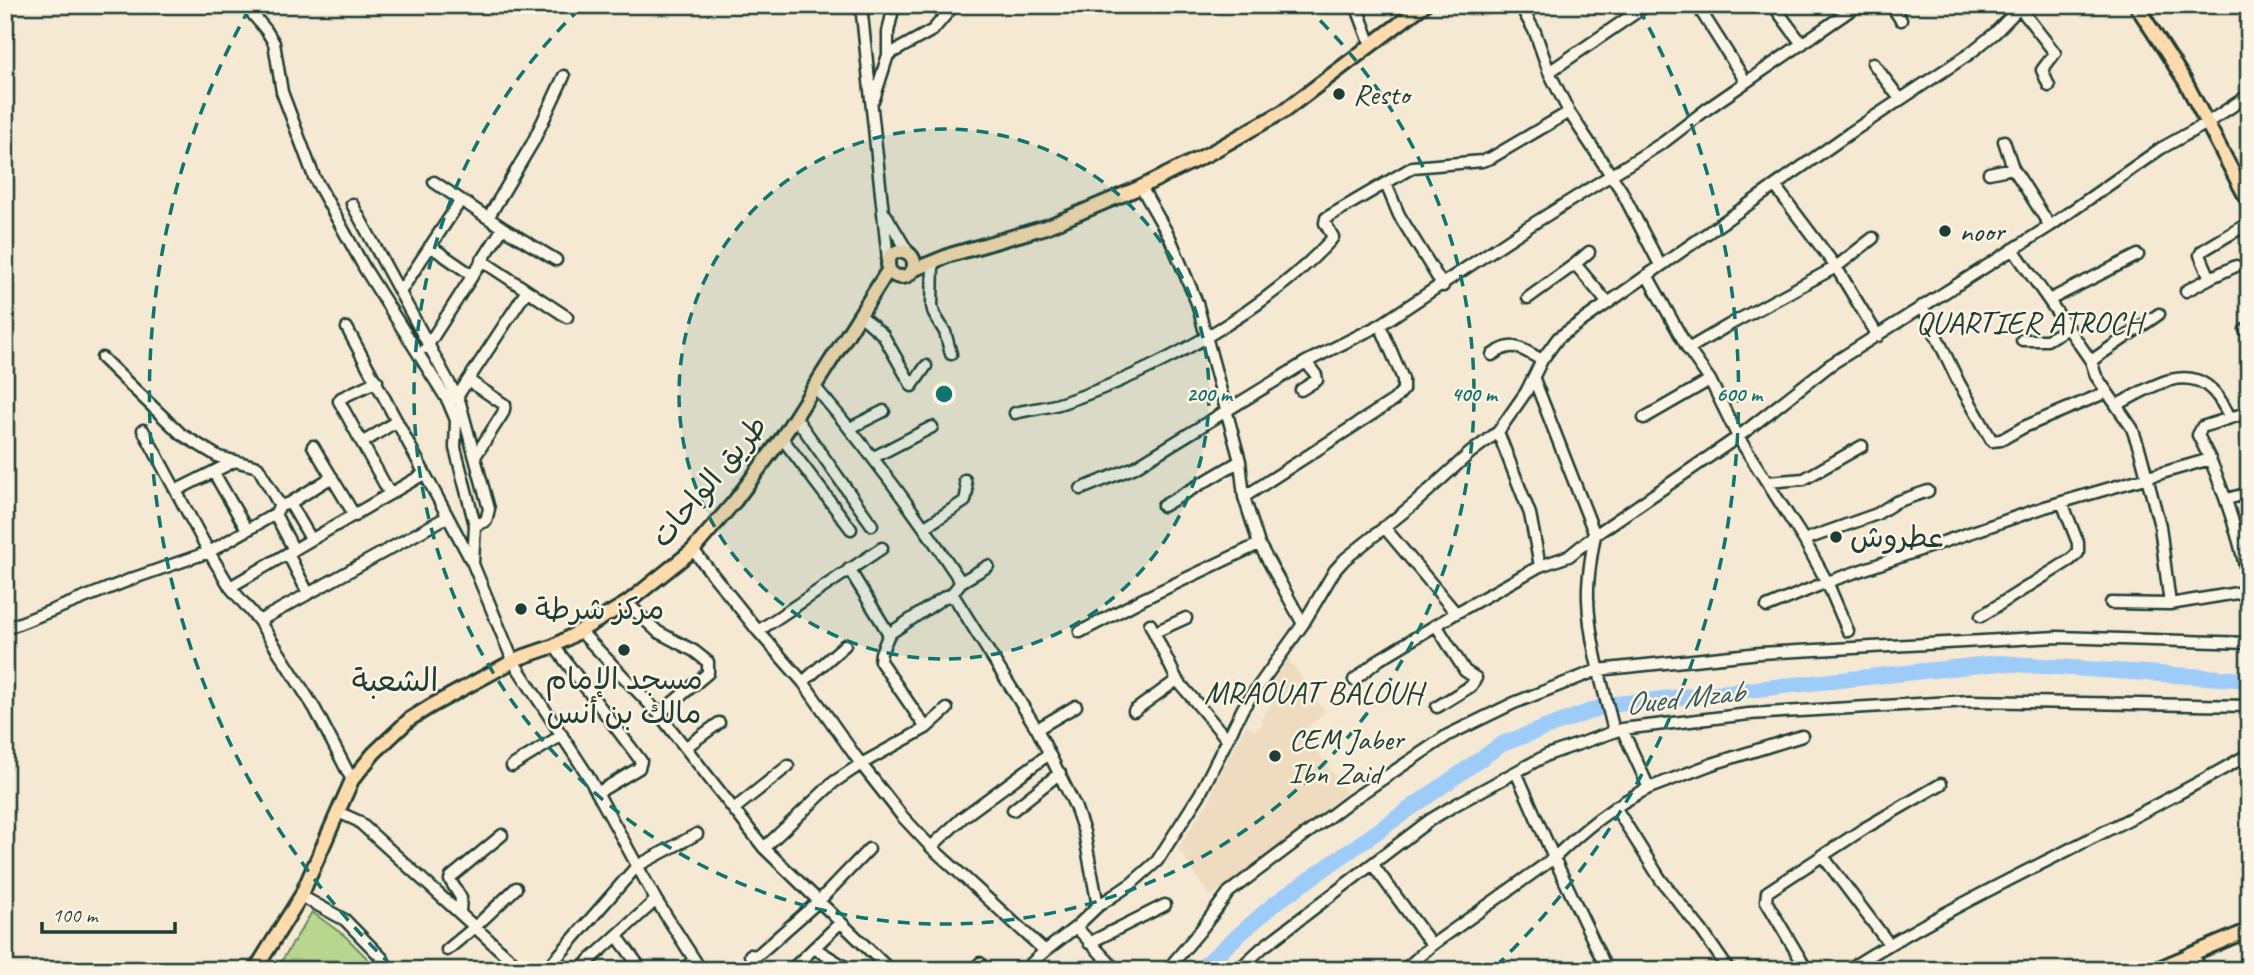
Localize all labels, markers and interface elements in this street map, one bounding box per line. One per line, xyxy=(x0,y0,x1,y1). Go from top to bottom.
place label: Resto xyxy=(1353,75,1413,113)
marker: Resto xyxy=(1331,86,1347,102)
place label: noor xyxy=(1959,212,2007,250)
marker: noor xyxy=(1937,223,1953,239)
district label: QUARTIER ATROCH xyxy=(1916,302,2147,343)
text: 200 m xyxy=(1186,381,1234,407)
text: 400 m xyxy=(1451,381,1499,407)
text: 600 m xyxy=(1716,381,1764,407)
centre of rings xyxy=(932,382,956,406)
street label: طريق الواحات xyxy=(643,407,775,555)
place label: عطروش xyxy=(1850,518,1944,556)
marker: عطروش xyxy=(1828,529,1844,545)
place label: مركز شرطة xyxy=(535,590,664,628)
marker: مركز شرطة xyxy=(513,601,529,617)
marker: مسجد الإمام مالك بن أنس xyxy=(616,642,632,658)
district label: الشعبة xyxy=(352,660,438,701)
place label: مسجد الإمام مالك بن أنس xyxy=(545,660,703,732)
water label: Oued Mzab xyxy=(1623,670,1749,724)
district label: MRAOUAT BALOUH xyxy=(1204,672,1427,713)
place label: CEM Jaber Ibn Zaid xyxy=(1289,720,1406,792)
marker: CEM Jaber Ibn Zaid xyxy=(1267,748,1283,764)
scale bar xyxy=(42,891,175,935)
text: 100 m xyxy=(52,902,99,928)

